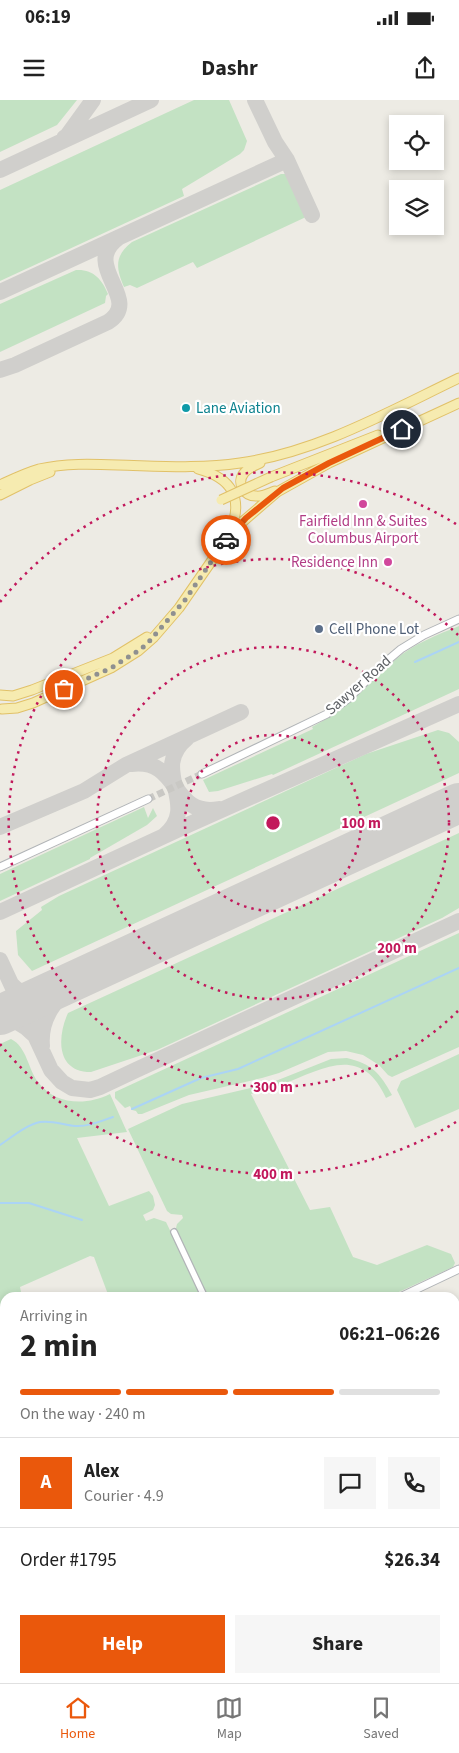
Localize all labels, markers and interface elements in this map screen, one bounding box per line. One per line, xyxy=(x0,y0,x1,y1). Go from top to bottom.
text: 06:19 xyxy=(25,4,71,31)
text: Dashr xyxy=(201,52,258,84)
icon: menu xyxy=(20,54,48,82)
icon: share xyxy=(411,54,439,82)
map controls xyxy=(389,115,444,235)
button: locate xyxy=(389,115,444,170)
button: layers xyxy=(389,180,444,235)
place label: Lane Aviation xyxy=(196,398,281,419)
marker: Lane Aviation xyxy=(180,402,192,414)
pin xyxy=(381,408,423,450)
icon: home xyxy=(388,415,416,443)
marker: Fairfield Inn & Suites Columbus Airport xyxy=(357,498,369,510)
place label: Fairfield Inn & Suites Columbus Airport xyxy=(299,511,427,549)
courier xyxy=(201,515,251,565)
icon: car xyxy=(212,526,240,554)
place label: Residence Inn xyxy=(291,552,378,573)
marker: Residence Inn xyxy=(382,556,394,568)
place label: Cell Phone Lot xyxy=(329,619,419,640)
marker: Cell Phone Lot xyxy=(313,623,325,635)
street label: Sawyer Road xyxy=(321,651,396,720)
pin xyxy=(43,668,85,710)
icon: bag xyxy=(50,675,78,703)
text: 100 m xyxy=(341,813,381,834)
centre of rings xyxy=(264,814,282,832)
text: 200 m xyxy=(377,938,417,959)
text: 300 m xyxy=(253,1077,293,1098)
text: 400 m xyxy=(253,1164,293,1185)
text: Arriving in xyxy=(20,1305,88,1327)
text: 06:21–06:26 xyxy=(339,1321,440,1348)
text: 2 min xyxy=(20,1323,98,1369)
text: On the way · 240 m xyxy=(20,1403,145,1425)
button: chat xyxy=(324,1457,376,1509)
button: phone xyxy=(388,1457,440,1509)
text: Alex xyxy=(84,1458,120,1485)
text: A xyxy=(41,1469,51,1496)
text: Courier · 4.9 xyxy=(84,1485,164,1507)
text: Order #1795 xyxy=(20,1547,117,1574)
text: $26.34 xyxy=(384,1547,440,1574)
button: Help xyxy=(20,1615,225,1673)
button: Share xyxy=(235,1615,440,1673)
tab: Home xyxy=(60,1694,95,1744)
tab: Map xyxy=(215,1694,243,1744)
tab: Saved xyxy=(363,1694,399,1744)

